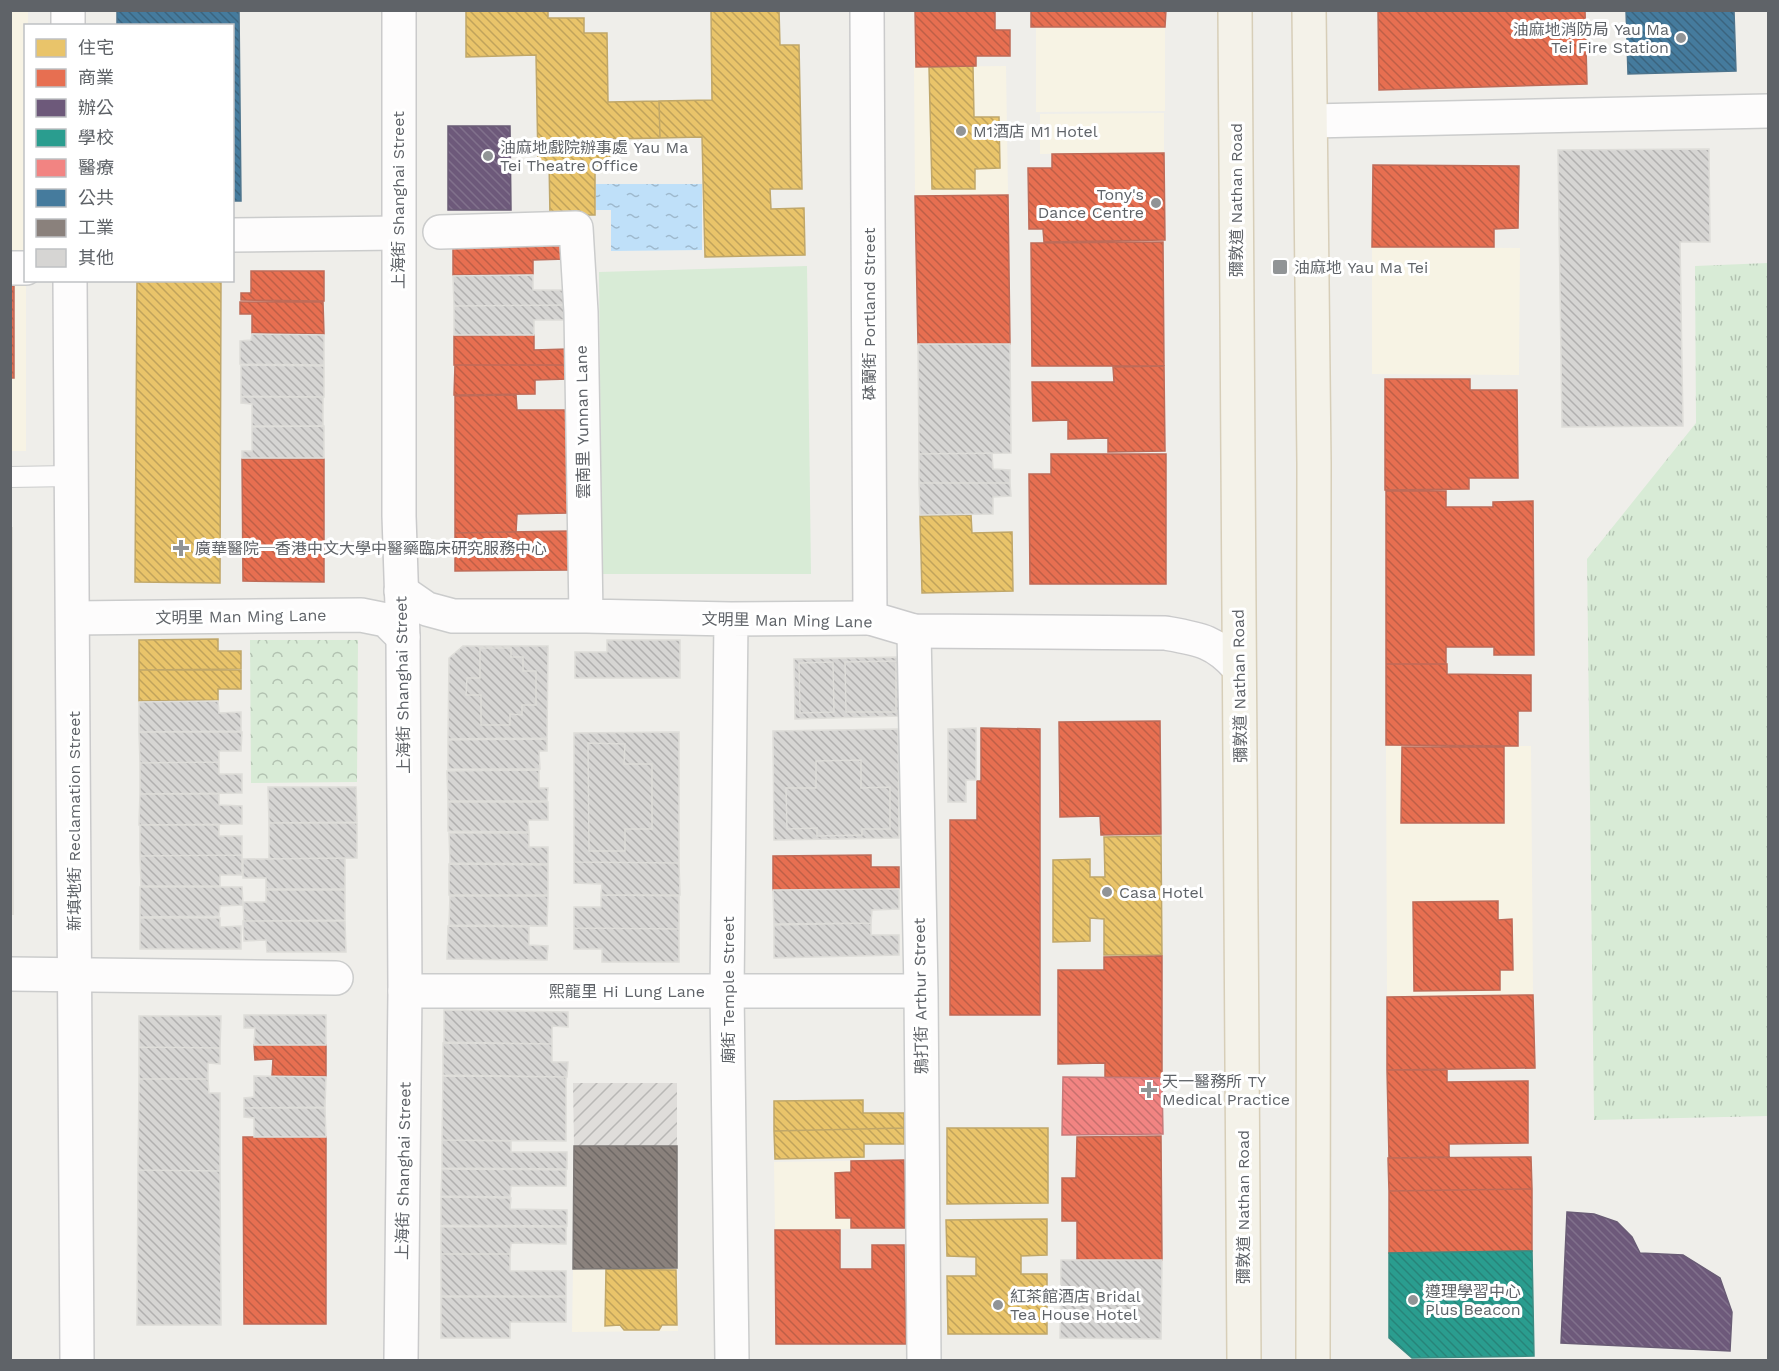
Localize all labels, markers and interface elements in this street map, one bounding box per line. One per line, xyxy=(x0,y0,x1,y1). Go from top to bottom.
place label: 油麻地消防局 Yau Ma Tei Fire Station xyxy=(1513,20,1669,57)
legend xyxy=(24,24,234,282)
marker: 油麻地消防局 Yau Ma Tei Fire Station xyxy=(1674,31,1688,45)
text: 住宅 xyxy=(78,37,114,58)
text: 商業 xyxy=(78,67,114,88)
text: 辦公 xyxy=(78,97,114,118)
street label: 上海街 Shanghai Street xyxy=(389,111,408,289)
place label: M1酒店 M1 Hotel xyxy=(973,122,1098,141)
street label: 彌敦道 Nathan Road xyxy=(1227,123,1246,277)
marker: M1酒店 M1 Hotel xyxy=(954,124,968,138)
text: 學校 xyxy=(78,127,114,148)
place label: 油麻地戲院辦事處 Yau Ma Tei Theatre Office xyxy=(500,138,688,175)
marker: 油麻地戲院辦事處 Yau Ma Tei Theatre Office xyxy=(481,149,495,163)
text: 醫療 xyxy=(78,157,114,178)
place label: Tony's Dance Centre xyxy=(1038,185,1144,222)
text: 公共 xyxy=(78,187,114,208)
marker: Tony's Dance Centre xyxy=(1149,196,1163,210)
text: 工業 xyxy=(78,217,114,238)
street label: 砵蘭街 Portland Street xyxy=(860,227,879,400)
text: 其他 xyxy=(78,247,114,268)
marker: 油麻地 Yau Ma Tei xyxy=(1271,258,1289,276)
place label: 油麻地 Yau Ma Tei xyxy=(1294,258,1428,277)
street label: 雲南里 Yunnan Lane xyxy=(572,345,593,499)
marker: 廣華醫院─香港中文大學中醫藥臨床研究服務中心 xyxy=(172,539,190,557)
place label: 廣華醫院─香港中文大學中醫藥臨床研究服務中心 xyxy=(195,539,547,558)
street label: 上海街 Shanghai Street xyxy=(391,596,414,774)
street label: 文明里 Man Ming Lane xyxy=(155,606,327,627)
street label: 彌敦道 Nathan Road xyxy=(1229,609,1250,763)
street label: 文明里 Man Ming Lane xyxy=(701,610,873,631)
street label: 新填地街 Reclamation Street xyxy=(65,711,84,931)
place label: Casa Hotel xyxy=(1119,883,1204,902)
marker: Casa Hotel xyxy=(1100,885,1114,899)
street label: 廟街 Temple Street xyxy=(719,916,738,1064)
street label: 鴉打街 Arthur Street xyxy=(910,917,931,1074)
street label: 熙龍里 Hi Lung Lane xyxy=(549,982,705,1001)
place label: 天一醫務所 TY Medical Practice xyxy=(1162,1072,1290,1109)
marker: 天一醫務所 TY Medical Practice xyxy=(1140,1081,1158,1099)
street label: 上海街 Shanghai Street xyxy=(392,1082,415,1260)
street label: 彌敦道 Nathan Road xyxy=(1234,1130,1253,1284)
place label: 遵理學習中心 Plus Beacon xyxy=(1425,1282,1521,1319)
place label: 紅茶館酒店 Bridal Tea House Hotel xyxy=(1010,1287,1141,1324)
marker: 遵理學習中心 Plus Beacon xyxy=(1406,1293,1420,1307)
marker: 紅茶館酒店 Bridal Tea House Hotel xyxy=(991,1298,1005,1312)

